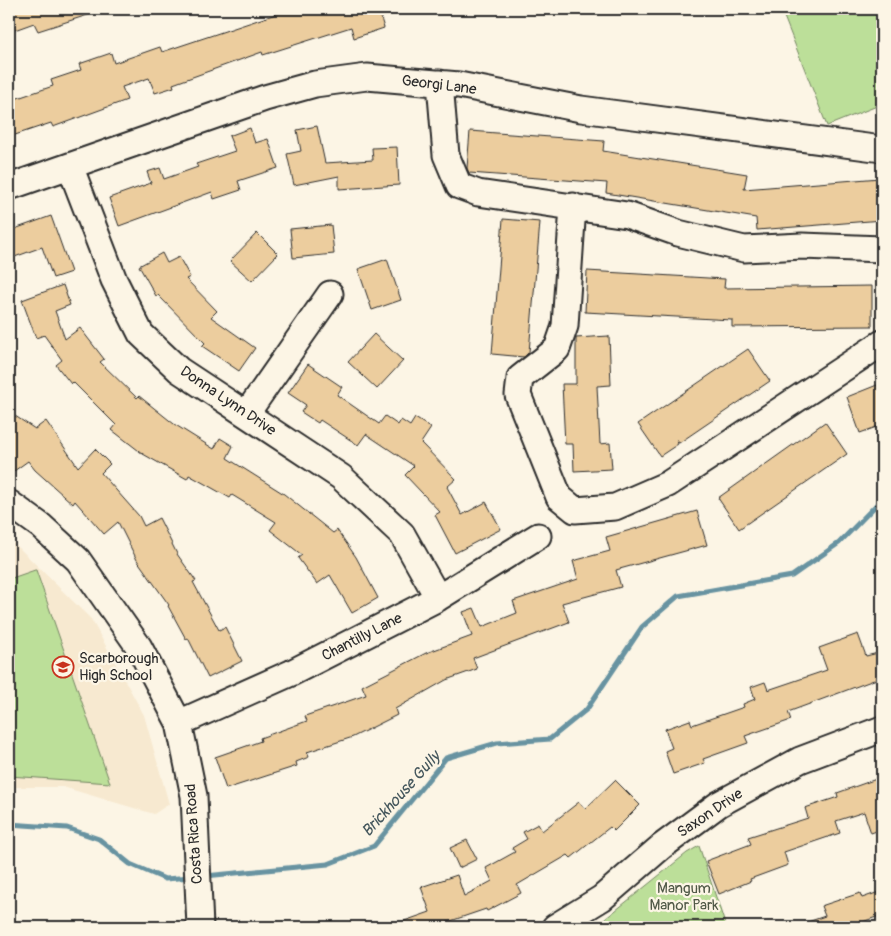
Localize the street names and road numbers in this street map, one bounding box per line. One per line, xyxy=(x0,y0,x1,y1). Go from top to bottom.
street label: Georgi Lane xyxy=(401,71,478,99)
street label: Donna Lynn Drive xyxy=(176,362,280,440)
street label: Chantilly Lane xyxy=(319,608,406,665)
street label: Costa Rica Road xyxy=(181,783,207,885)
street label: Saxon Drive xyxy=(674,784,747,842)

